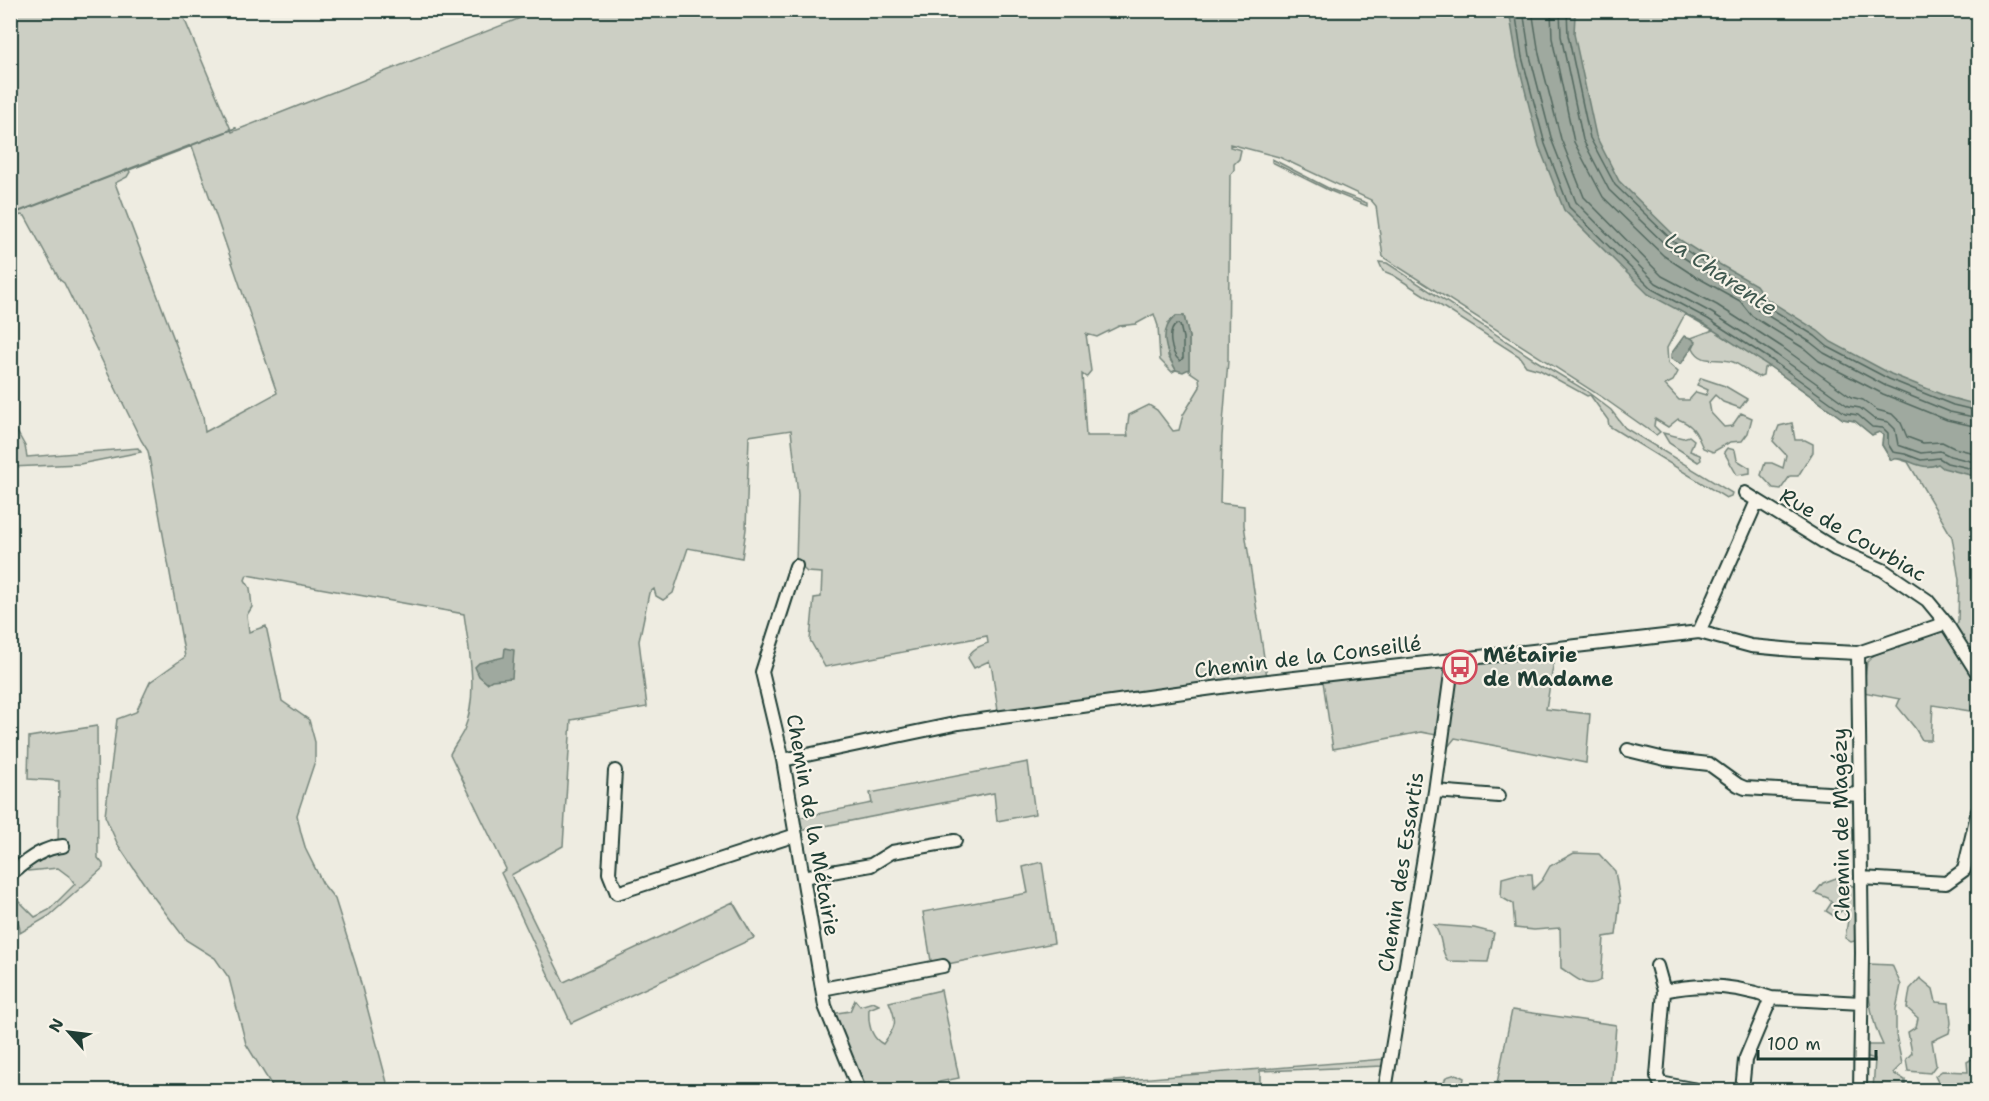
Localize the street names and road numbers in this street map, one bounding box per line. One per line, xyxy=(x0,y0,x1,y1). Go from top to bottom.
street label: Rue de Courbiac xyxy=(1775,482,1931,588)
street label: Chemin de la Conseillé xyxy=(1193,629,1423,685)
street label: Chemin de la Métairie xyxy=(780,712,846,938)
street label: Chemin de Magézy xyxy=(1825,728,1857,922)
street label: Chemin des Essartis xyxy=(1371,770,1431,974)

